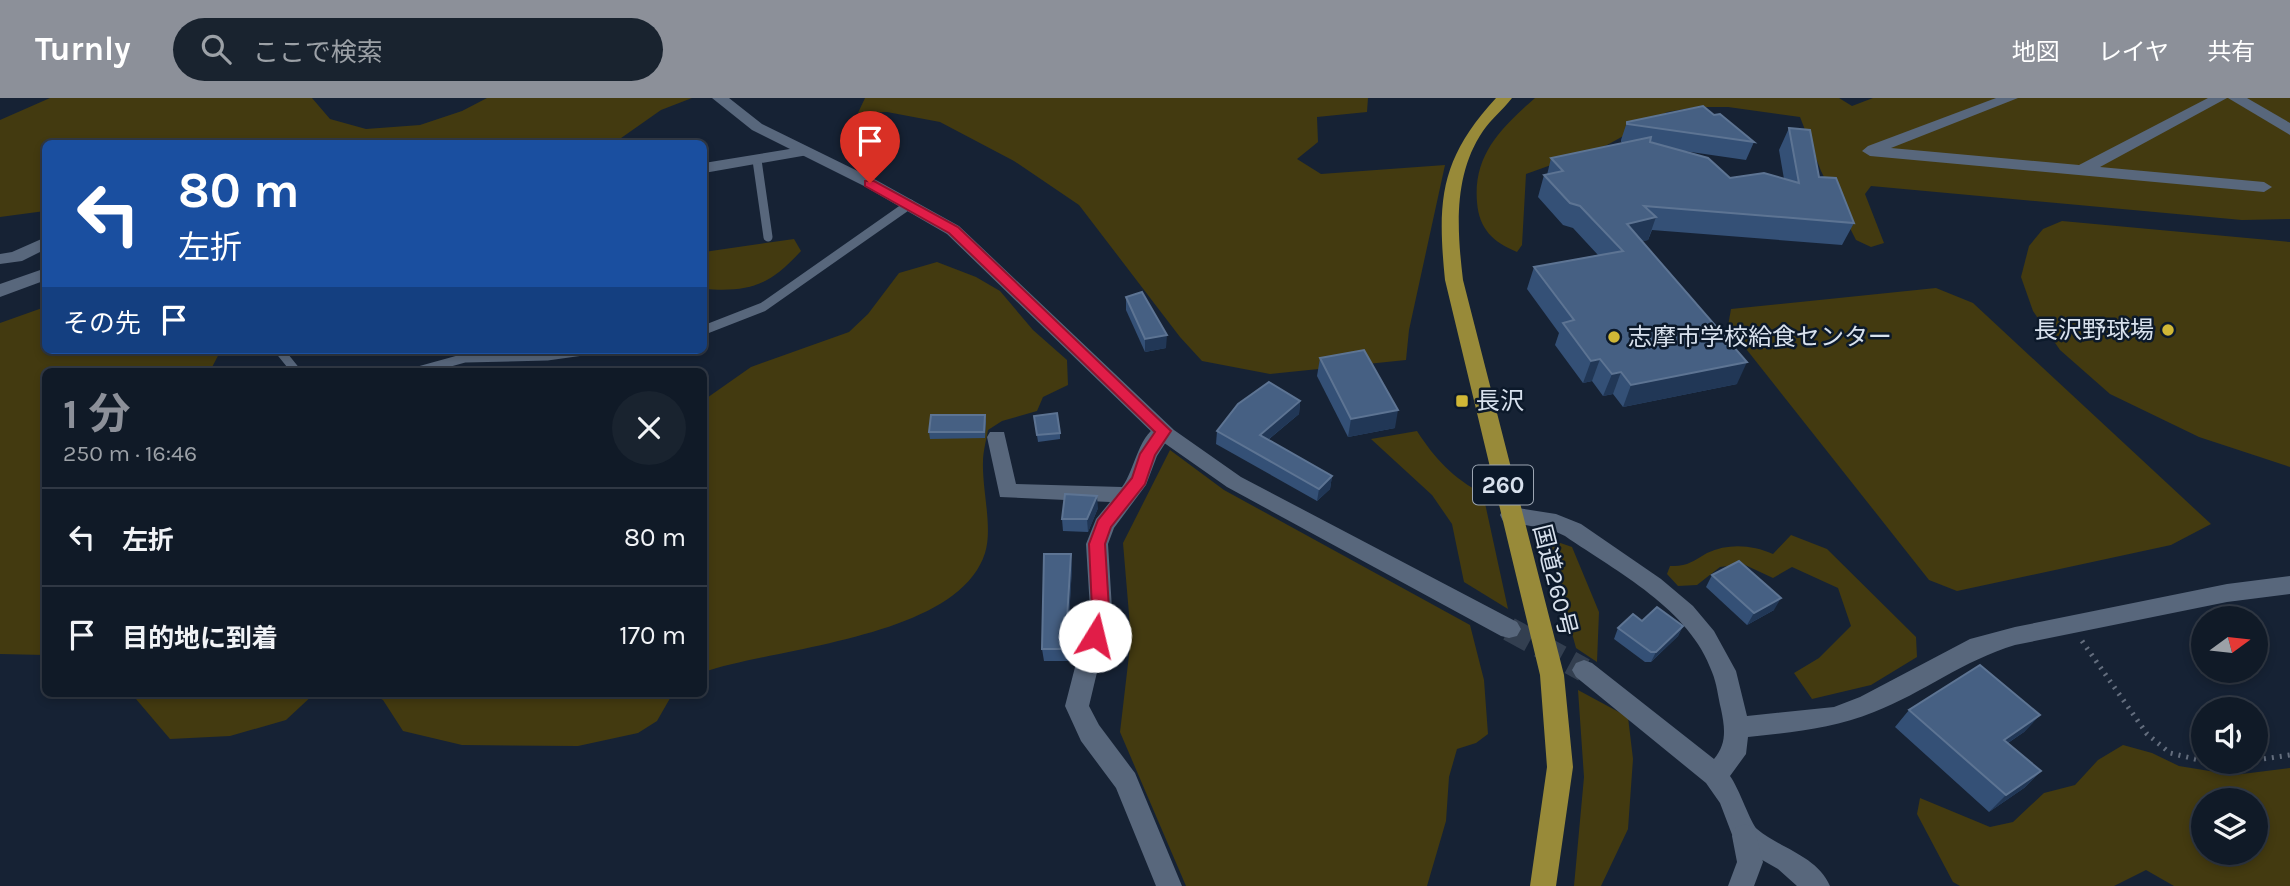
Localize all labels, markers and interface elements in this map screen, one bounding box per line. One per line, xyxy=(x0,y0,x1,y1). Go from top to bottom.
search box xyxy=(173,18,663,81)
text: Turnly xyxy=(35,30,131,68)
icon: search xyxy=(197,30,235,68)
text: ここで検索 xyxy=(253,37,383,68)
text: 地図 xyxy=(2012,38,2060,66)
text: レイヤ xyxy=(2098,38,2169,66)
text: 共有 xyxy=(2207,38,2255,66)
pin xyxy=(840,111,900,183)
icon: arrive xyxy=(851,122,889,160)
text: 80 m xyxy=(178,162,300,219)
icon: left xyxy=(63,168,154,259)
text: 左折 xyxy=(178,229,242,266)
icon: arrive xyxy=(155,301,193,339)
text: その先 xyxy=(63,308,141,339)
place label: 長沢野球場 xyxy=(2034,316,2154,344)
marker: 長沢野球場 xyxy=(2160,322,2176,338)
place label: 志摩市学校給食センター xyxy=(1628,323,1892,351)
marker: 志摩市学校給食センター xyxy=(1606,329,1622,345)
place label: 長沢 xyxy=(1476,387,1524,415)
text: 1 分 xyxy=(63,389,131,439)
button: close xyxy=(612,391,686,465)
marker: 長沢 xyxy=(1454,393,1470,409)
text: 250 m · 16:46 xyxy=(63,440,197,467)
road number: 260 xyxy=(1473,466,1533,504)
icon: left xyxy=(63,518,101,556)
street label: 国道260号 xyxy=(1528,521,1582,639)
text: 80 m xyxy=(624,522,686,553)
text: 左折 xyxy=(122,525,174,556)
position arrow xyxy=(1058,599,1132,673)
north arrow xyxy=(2191,606,2268,682)
map controls xyxy=(2191,606,2268,865)
icon: arrive xyxy=(63,616,101,654)
text: 170 m xyxy=(619,620,686,651)
text: 目的地に到着 xyxy=(122,623,278,654)
button: sound xyxy=(2191,697,2268,774)
button: layers xyxy=(2191,788,2268,865)

